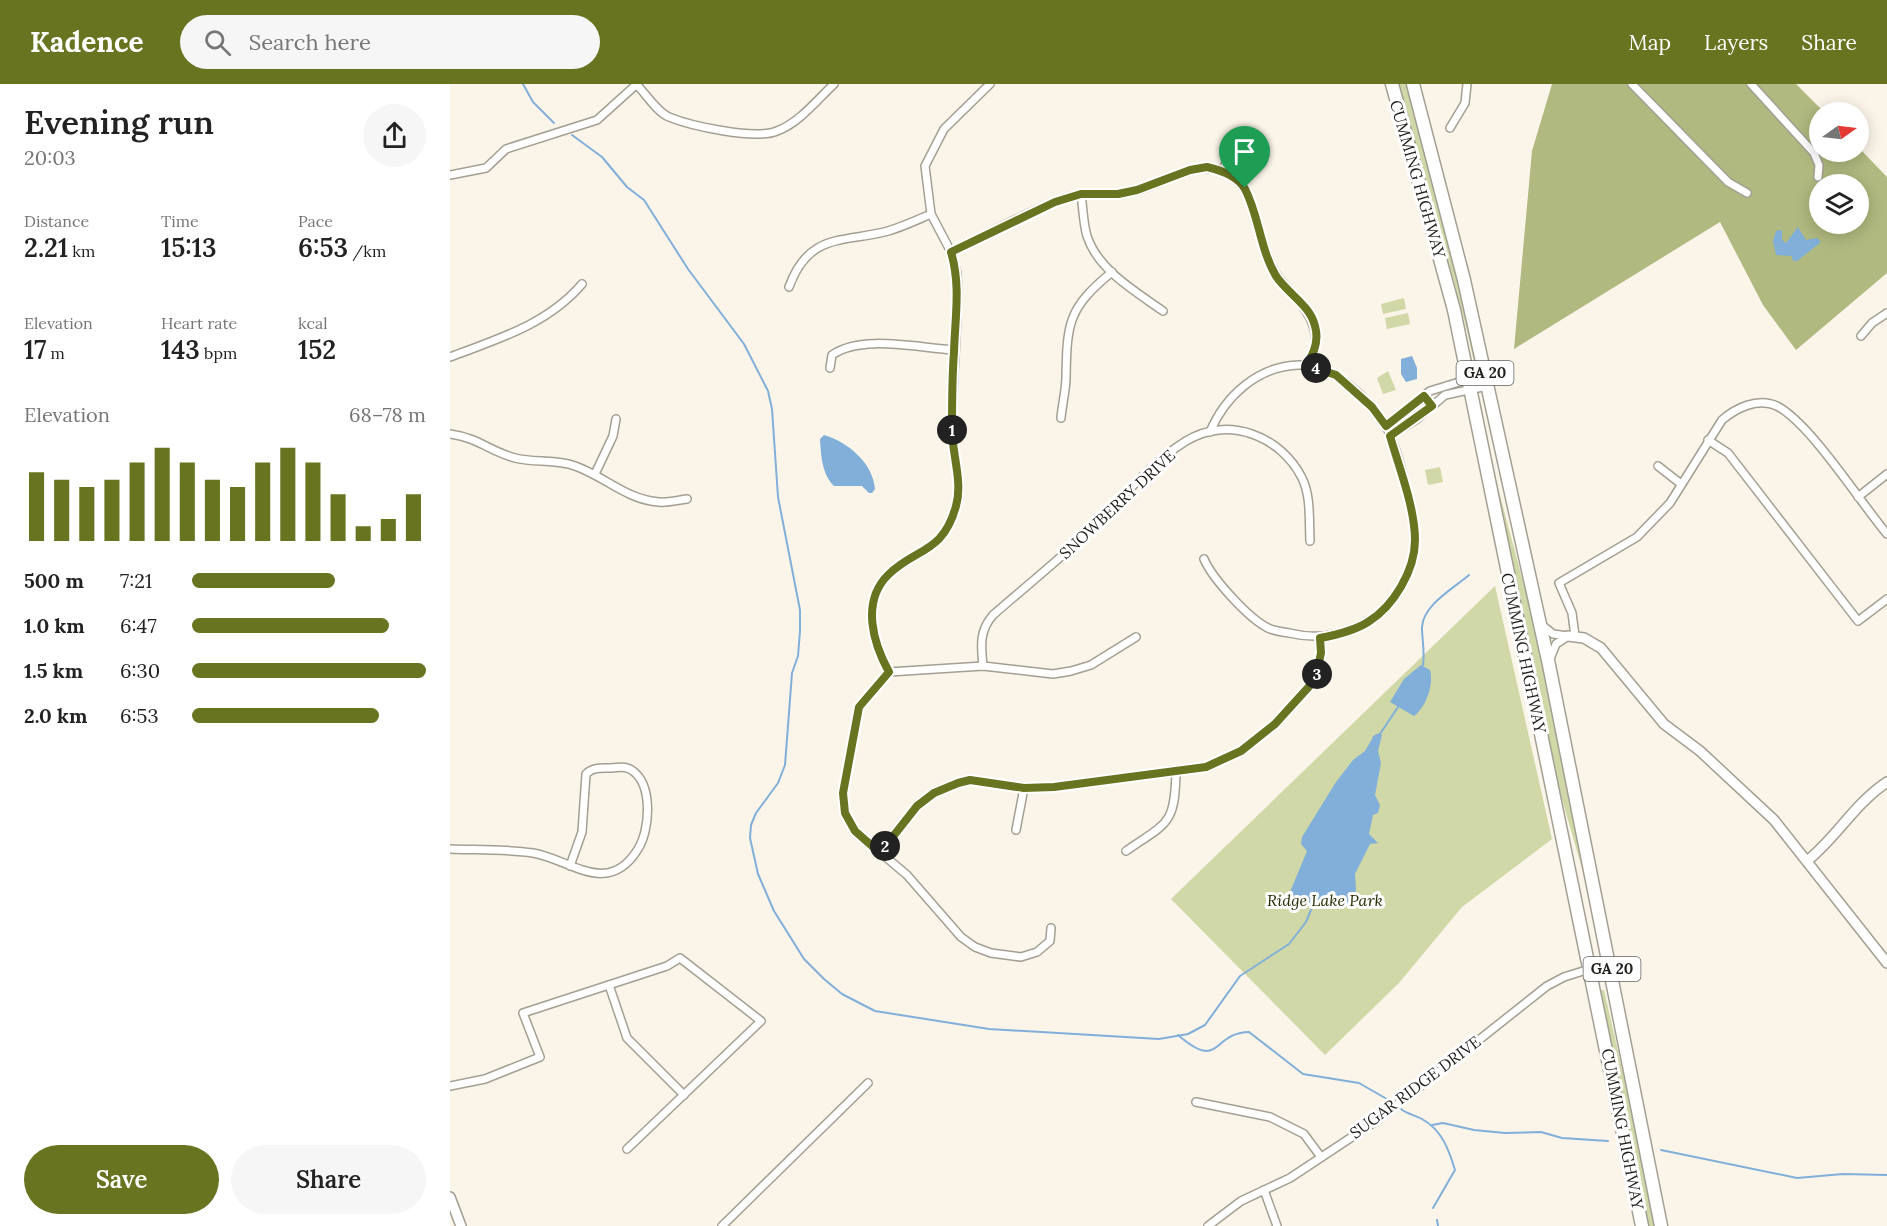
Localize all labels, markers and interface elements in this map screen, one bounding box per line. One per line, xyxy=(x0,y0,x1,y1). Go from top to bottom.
search box xyxy=(180,15,600,69)
text: Kadence xyxy=(30,24,144,60)
icon: search xyxy=(201,26,234,59)
text: Search here xyxy=(249,28,371,56)
text: Map xyxy=(1628,29,1671,56)
text: Layers xyxy=(1704,29,1768,56)
text: Share xyxy=(1801,29,1857,56)
street label: CUMMING HIGHWAY xyxy=(1386,98,1450,261)
text: Evening run xyxy=(24,101,214,143)
north arrow xyxy=(1809,102,1869,162)
map controls xyxy=(1809,102,1869,234)
button: share xyxy=(363,104,426,167)
pin xyxy=(1219,126,1270,188)
icon: arrive xyxy=(1228,135,1261,168)
text: 20:03 xyxy=(24,145,76,170)
button: layers xyxy=(1809,174,1869,234)
text: Distance xyxy=(24,211,89,231)
text: Time xyxy=(161,211,199,231)
text: Pace xyxy=(298,211,333,231)
text: 2.21 xyxy=(24,231,68,264)
text: 15:13 xyxy=(161,231,217,264)
text: 6:53 xyxy=(298,231,348,264)
text: km xyxy=(68,241,95,261)
text: /km xyxy=(348,241,386,261)
text: Elevation xyxy=(24,313,93,333)
text: Heart rate xyxy=(161,313,237,333)
text: kcal xyxy=(298,313,328,333)
text: 17 xyxy=(24,333,46,366)
text: 143 xyxy=(161,333,200,366)
text: 152 xyxy=(298,333,336,366)
text: m xyxy=(46,343,65,363)
text: bpm xyxy=(200,343,237,363)
pin: 4 xyxy=(1301,353,1331,383)
text: 4 xyxy=(1312,358,1320,378)
road number: GA 20 xyxy=(1456,361,1514,385)
text: Elevation xyxy=(24,402,110,427)
text: 68–78 m xyxy=(349,402,426,427)
pin: 1 xyxy=(937,415,967,445)
text: 1 xyxy=(949,420,955,440)
street label: SNOWBERRY DRIVE xyxy=(1055,445,1179,563)
text: 500 m xyxy=(24,568,84,593)
text: 7:21 xyxy=(120,568,152,593)
street label: CUMMING HIGHWAY xyxy=(1497,571,1551,736)
text: 1.0 km xyxy=(24,613,85,638)
text: 6:47 xyxy=(120,613,157,638)
text: 1.5 km xyxy=(24,658,83,683)
text: 6:30 xyxy=(120,658,160,683)
pin: 3 xyxy=(1302,659,1332,689)
text: 3 xyxy=(1313,664,1321,684)
text: 2.0 km xyxy=(24,703,87,728)
text: 6:53 xyxy=(120,703,159,728)
pin: 2 xyxy=(870,831,900,861)
text: 2 xyxy=(881,836,889,856)
park label: Ridge Lake Park xyxy=(1267,890,1383,910)
road number: GA 20 xyxy=(1584,957,1640,981)
street label: SUGAR RIDGE DRIVE xyxy=(1346,1031,1484,1143)
street label: CUMMING HIGHWAY xyxy=(1598,1047,1649,1212)
button: Save xyxy=(24,1145,219,1214)
button: Share xyxy=(231,1145,426,1214)

